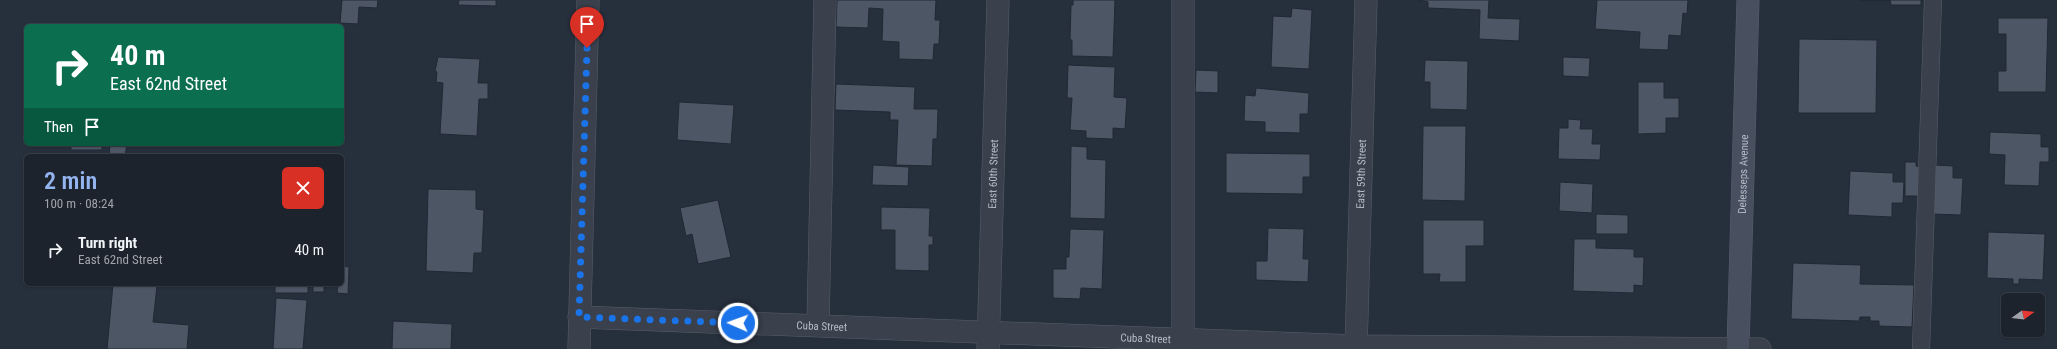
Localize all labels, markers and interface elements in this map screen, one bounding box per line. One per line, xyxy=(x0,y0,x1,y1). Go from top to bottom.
pin xyxy=(570,7.0,604,48)
icon: arrive xyxy=(576,13,598,35)
text: 40 m xyxy=(110,39,166,72)
icon: right xyxy=(44,40,96,92)
text: East 62nd Street xyxy=(110,73,227,94)
icon: arrive xyxy=(81,116,103,138)
text: Then xyxy=(44,118,73,136)
street label: Delesseps Avenue xyxy=(1736,134,1751,214)
street label: East 60th Street xyxy=(986,139,1001,209)
street label: East 59th Street xyxy=(1354,139,1369,209)
text: 2 min xyxy=(44,167,97,195)
button: close xyxy=(282,167,324,209)
text: 100 m · 08:24 xyxy=(44,196,114,211)
text: Turn right xyxy=(78,234,137,252)
icon: right xyxy=(44,239,66,261)
text: 40 m xyxy=(294,241,324,259)
text: East 62nd Street xyxy=(78,252,162,267)
north arrow xyxy=(2001,293,2045,337)
map controls xyxy=(2001,293,2045,337)
position arrow xyxy=(717,302,759,344)
street label: Cuba Street xyxy=(796,319,847,334)
street label: Cuba Street xyxy=(1120,331,1171,346)

